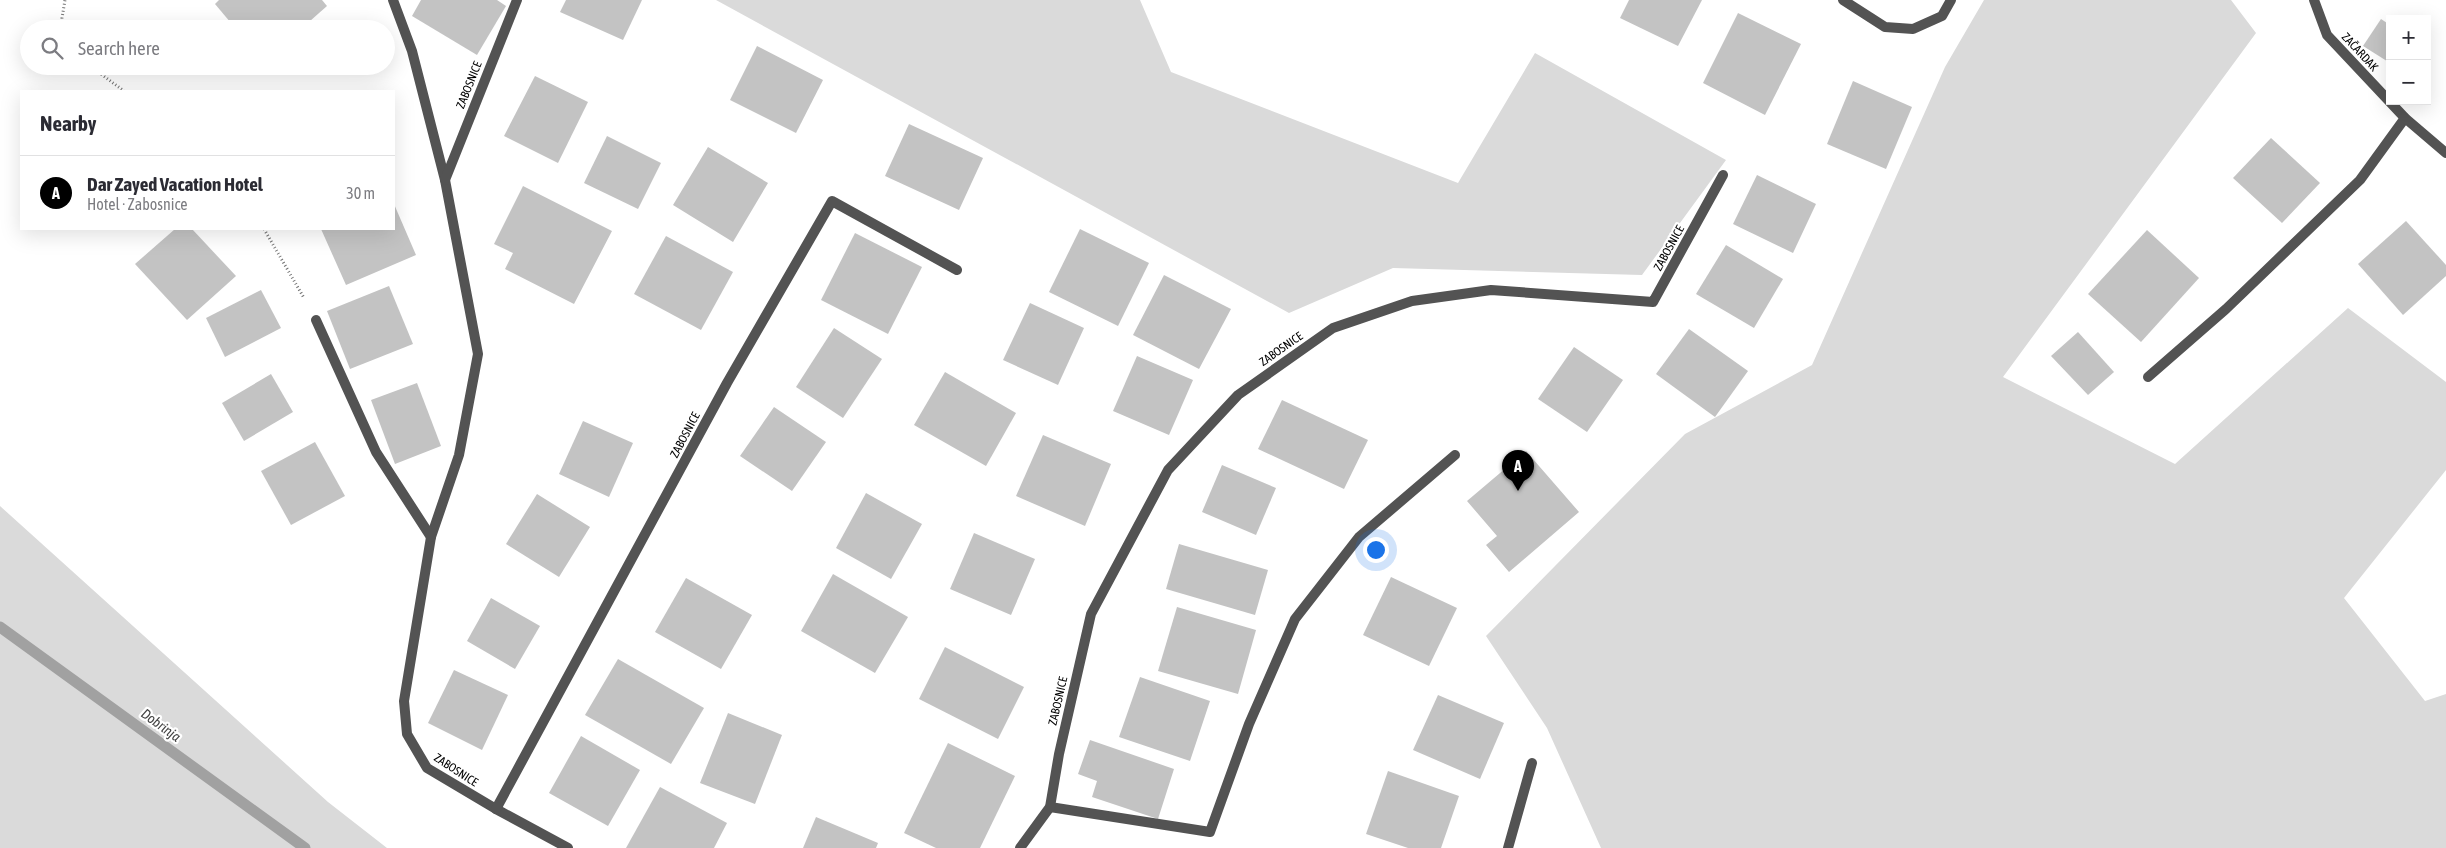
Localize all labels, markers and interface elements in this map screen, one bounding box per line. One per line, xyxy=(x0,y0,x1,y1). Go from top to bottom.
map controls xyxy=(2386,15,2431,105)
button: + xyxy=(2386,15,2431,60)
search box xyxy=(20,20,395,75)
street label: ZAČARDAK xyxy=(2339,30,2381,74)
icon: search xyxy=(38,34,66,62)
text: Search here xyxy=(78,37,160,59)
street label: ZABOSNICE xyxy=(453,59,485,111)
button: − xyxy=(2386,60,2431,105)
text: Nearby xyxy=(40,111,96,135)
text: Dar Zayed Vacation Hotel xyxy=(87,173,263,195)
text: A xyxy=(52,184,60,202)
text: 30 m xyxy=(346,184,375,202)
text: Hotel · Zabosnice xyxy=(87,195,188,213)
street label: ZABOSNICE xyxy=(1651,223,1687,273)
street label: ZABOSNICE xyxy=(1257,329,1305,369)
street label: ZABOSNICE xyxy=(667,410,703,460)
pin: A xyxy=(1502,450,1534,491)
your location xyxy=(1363,537,1389,563)
street label: ZABOSNICE xyxy=(1046,675,1070,727)
water label: Dobrinja xyxy=(138,705,184,745)
street label: ZABOSNICE xyxy=(431,751,481,789)

